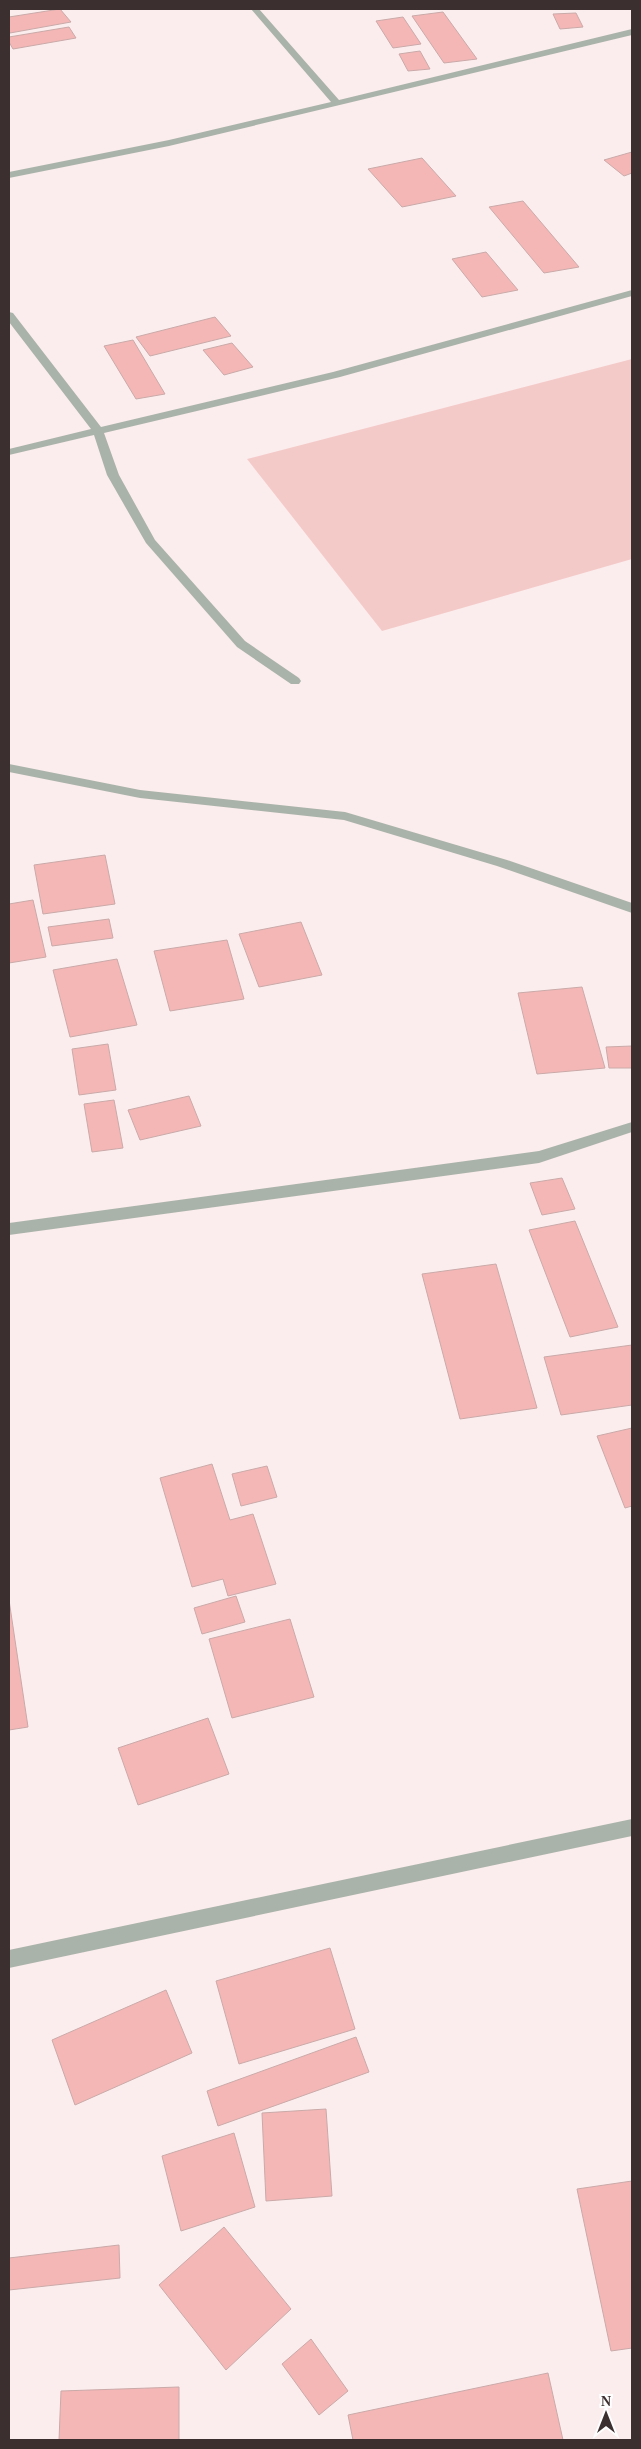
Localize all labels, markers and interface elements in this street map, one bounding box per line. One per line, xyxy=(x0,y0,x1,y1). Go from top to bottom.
north arrow xyxy=(581,2389,631,2439)
text: N xyxy=(601,2394,611,2409)

